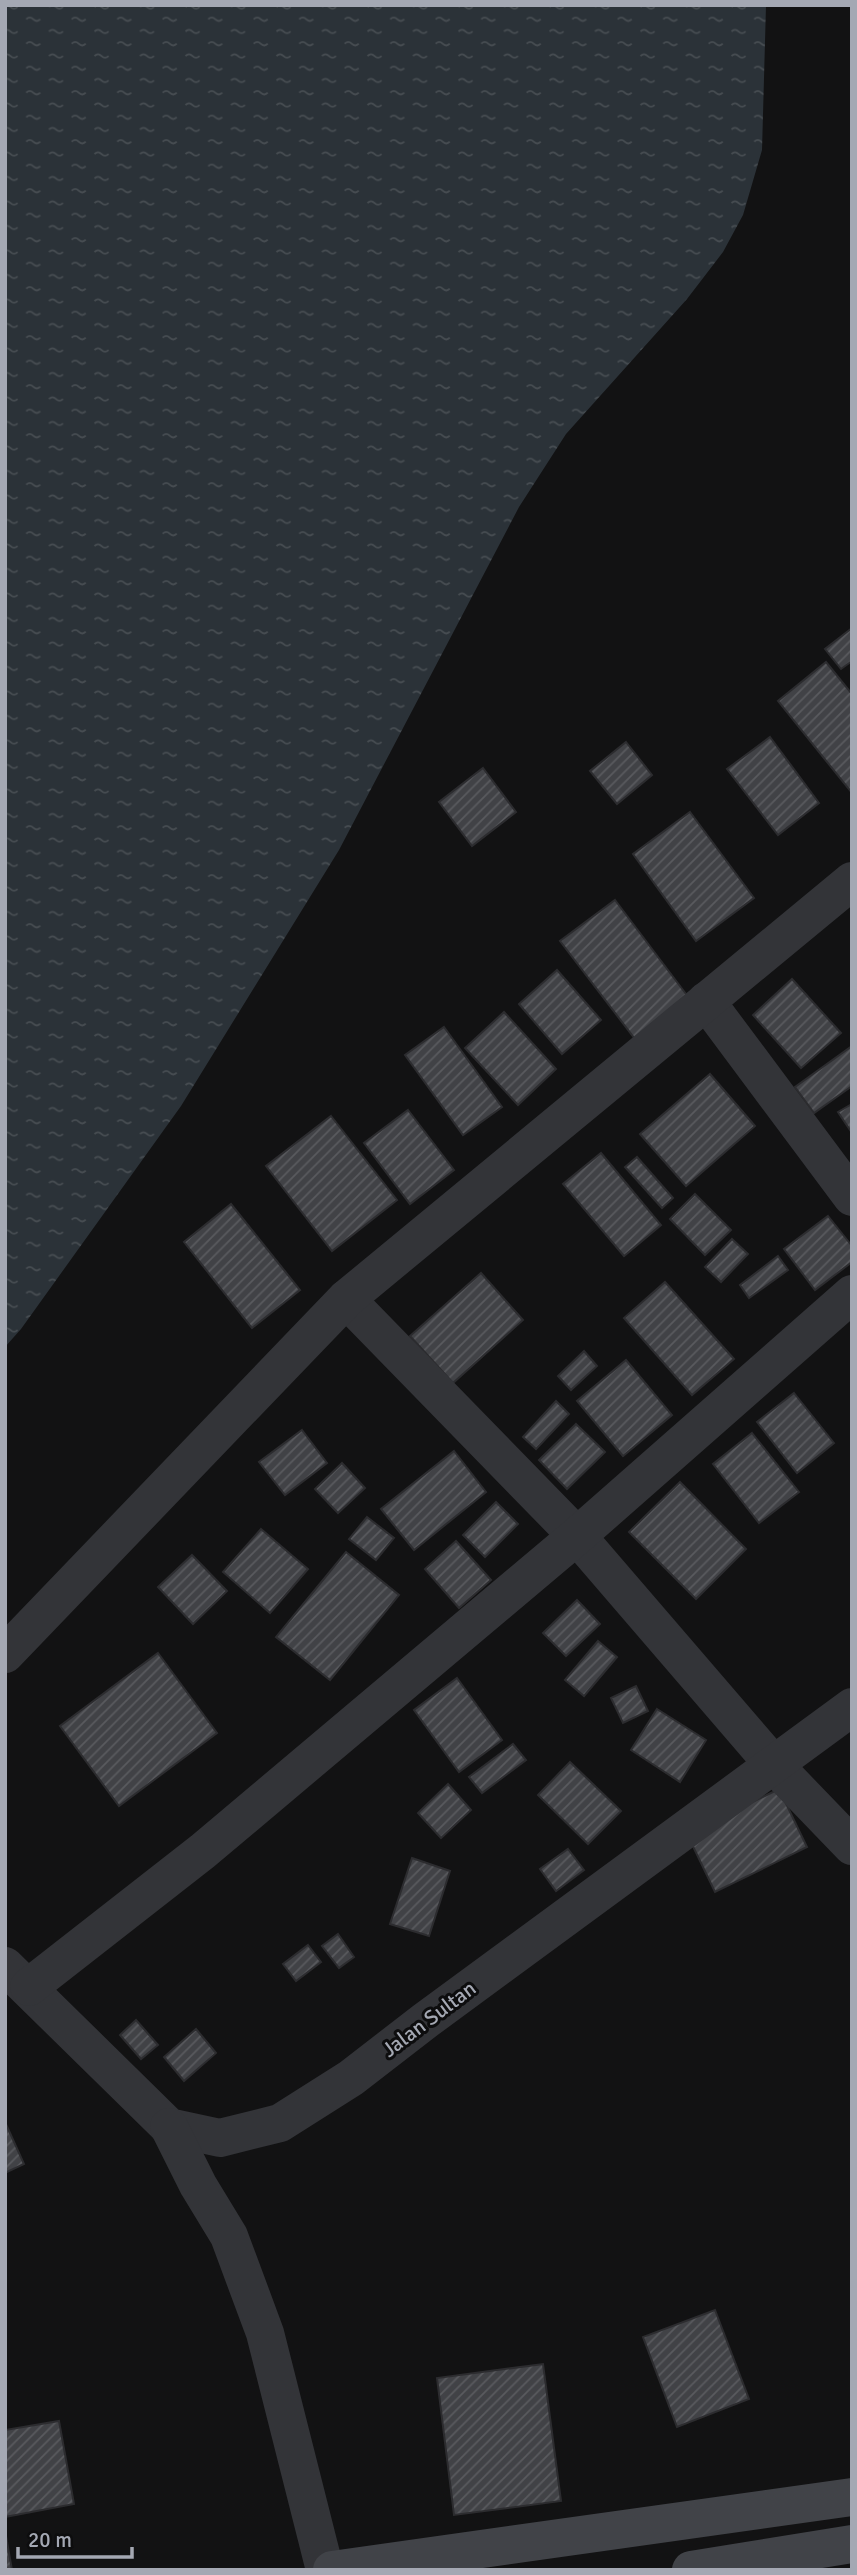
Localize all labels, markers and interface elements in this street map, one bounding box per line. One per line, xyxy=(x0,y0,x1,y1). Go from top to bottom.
street label: Jalan Sultan xyxy=(377,1975,481,2063)
scale bar xyxy=(18,2516,131,2560)
text: 20 m xyxy=(28,2527,72,2553)

